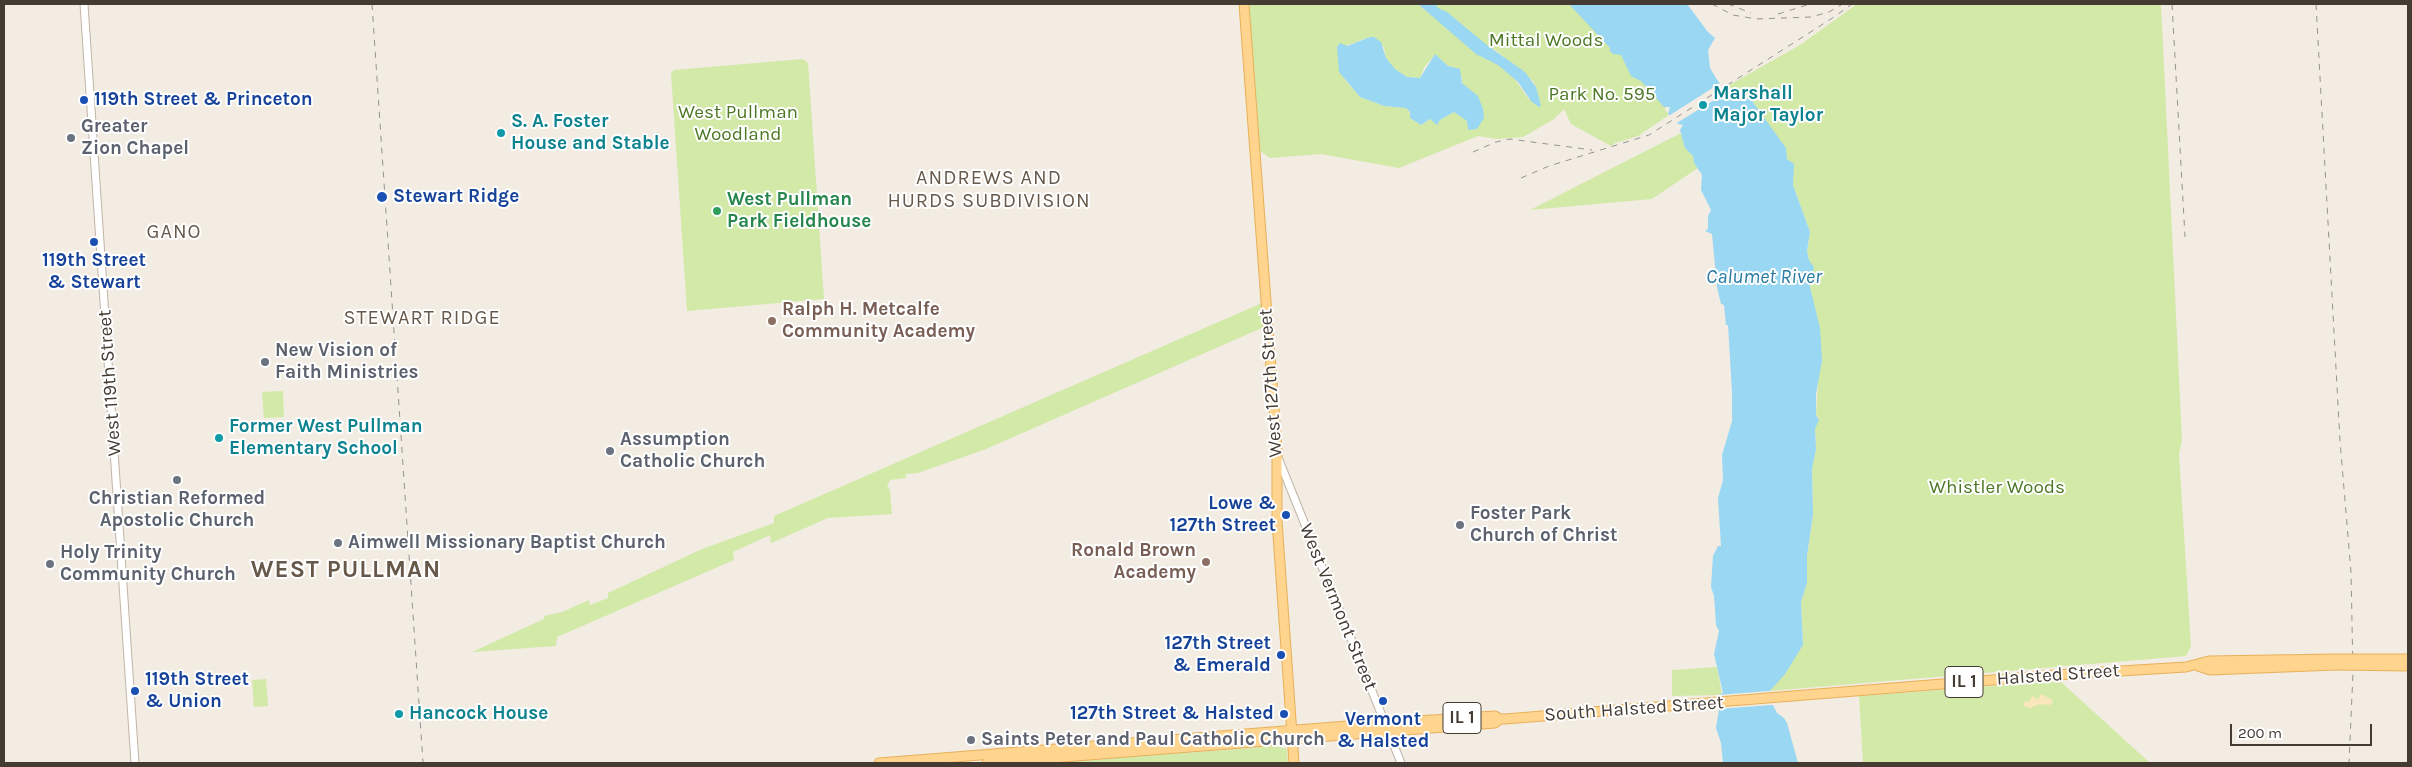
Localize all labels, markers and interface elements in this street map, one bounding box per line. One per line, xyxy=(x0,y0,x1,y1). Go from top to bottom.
park label: Mittal Woods xyxy=(1489,30,1603,52)
place label: Marshall Major Taylor xyxy=(1713,83,1823,127)
park label: Park No. 595 xyxy=(1549,84,1655,106)
place label: 119th Street & Princeton xyxy=(94,89,313,111)
marker: 119th Street & Princeton xyxy=(78,94,90,106)
marker: Marshall Major Taylor xyxy=(1697,99,1709,111)
park label: West Pullman Woodland xyxy=(678,102,798,146)
place label: S. A. Foster House and Stable xyxy=(511,111,670,155)
place label: Greater Zion Chapel xyxy=(81,116,189,160)
marker: S. A. Foster House and Stable xyxy=(495,127,507,139)
marker: Greater Zion Chapel xyxy=(65,132,77,144)
district label: ANDREWS AND HURDS SUBDIVISION xyxy=(885,166,1093,213)
place label: Stewart Ridge xyxy=(393,186,519,208)
place label: West Pullman Park Fieldhouse xyxy=(727,189,871,233)
marker: Stewart Ridge xyxy=(375,190,389,204)
marker: West Pullman Park Fieldhouse xyxy=(711,205,723,217)
district label: GANO xyxy=(146,220,202,244)
marker: 119th Street & Stewart xyxy=(88,236,100,248)
place label: 119th Street & Stewart xyxy=(42,250,146,294)
water label: Calumet River xyxy=(1706,265,1822,289)
place label: Ralph H. Metcalfe Community Academy xyxy=(782,299,975,343)
district label: STEWART RIDGE xyxy=(342,306,502,330)
street label: West 127th Street xyxy=(1254,308,1288,458)
street label: West 119th Street xyxy=(94,309,126,457)
marker: Ralph H. Metcalfe Community Academy xyxy=(766,315,778,327)
place label: New Vision of Faith Ministries xyxy=(275,340,419,384)
marker: New Vision of Faith Ministries xyxy=(259,356,271,368)
place label: Former West Pullman Elementary School xyxy=(229,416,422,460)
place label: Assumption Catholic Church xyxy=(620,429,765,473)
marker: Former West Pullman Elementary School xyxy=(213,432,225,444)
marker: Assumption Catholic Church xyxy=(604,445,616,457)
marker: Christian Reformed Apostolic Church xyxy=(171,474,183,486)
park label: Whistler Woods xyxy=(1929,477,2065,499)
place label: Christian Reformed Apostolic Church xyxy=(89,488,265,532)
place label: Lowe & 127th Street xyxy=(1169,493,1276,537)
place label: Foster Park Church of Christ xyxy=(1470,503,1618,547)
marker: Lowe & 127th Street xyxy=(1280,509,1292,521)
marker: Foster Park Church of Christ xyxy=(1454,519,1466,531)
street label: West Vermont Street xyxy=(1294,520,1382,694)
place label: Aimwell Missionary Baptist Church xyxy=(348,532,666,554)
marker: Aimwell Missionary Baptist Church xyxy=(332,537,344,549)
place label: Ronald Brown Academy xyxy=(1071,540,1196,584)
place label: Holy Trinity Community Church xyxy=(60,542,236,586)
district label: WEST PULLMAN xyxy=(249,556,443,584)
marker: Ronald Brown Academy xyxy=(1200,556,1212,568)
marker: Holy Trinity Community Church xyxy=(44,558,56,570)
place label: 127th Street & Emerald xyxy=(1164,633,1271,677)
marker: 127th Street & Emerald xyxy=(1275,649,1287,661)
street label: Halsted Street xyxy=(1996,659,2120,691)
road number: IL 1 xyxy=(1945,666,1983,698)
place label: 119th Street & Union xyxy=(145,669,249,713)
marker: 119th Street & Union xyxy=(129,685,141,697)
street label: South Halsted Street xyxy=(1544,691,1724,727)
marker: Vermont & Halsted xyxy=(1377,695,1389,707)
road number: IL 1 xyxy=(1443,702,1481,734)
place label: Hancock House xyxy=(409,703,548,725)
place label: 127th Street & Halsted xyxy=(1070,703,1274,725)
marker: Hancock House xyxy=(393,708,405,720)
marker: 127th Street & Halsted xyxy=(1278,708,1290,720)
place label: Vermont & Halsted xyxy=(1337,709,1429,753)
scale bar xyxy=(2232,714,2374,746)
text: 200 m xyxy=(2238,724,2282,742)
place label: Saints Peter and Paul Catholic Church xyxy=(981,729,1325,751)
marker: Saints Peter and Paul Catholic Church xyxy=(965,734,977,746)

